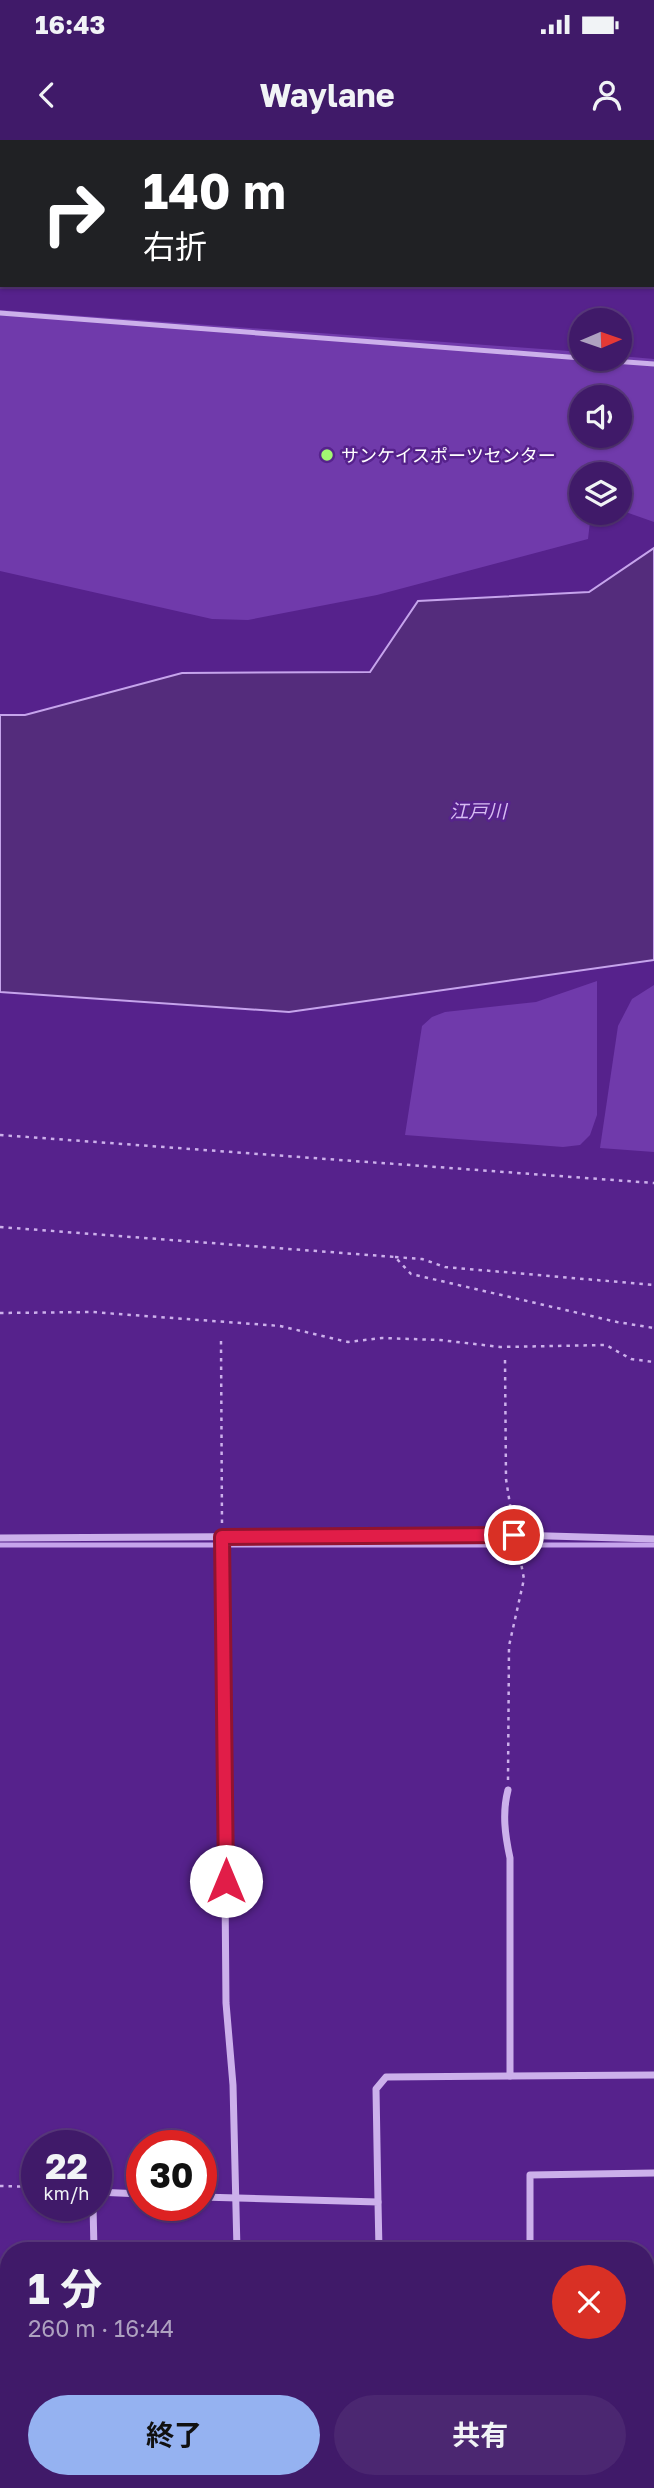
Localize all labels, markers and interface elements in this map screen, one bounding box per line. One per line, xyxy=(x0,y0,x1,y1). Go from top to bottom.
text: 16:43 xyxy=(35,9,105,40)
icon: back xyxy=(28,76,66,114)
text: Waylane xyxy=(259,76,395,114)
icon: person xyxy=(588,76,626,114)
text: 140 m xyxy=(143,161,286,220)
icon: right xyxy=(28,168,119,259)
text: 右折 xyxy=(143,227,207,265)
north arrow xyxy=(569,308,632,371)
map controls xyxy=(569,308,632,525)
button: sound xyxy=(569,385,632,448)
place label: サンケイスポーツセンター xyxy=(341,444,556,466)
marker: サンケイスポーツセンター xyxy=(319,447,335,463)
button: layers xyxy=(569,462,632,525)
water label: 江戸川 xyxy=(449,799,508,822)
pin xyxy=(484,1505,544,1565)
icon: arrive xyxy=(495,1516,533,1554)
position arrow xyxy=(189,1844,263,1918)
speed limit sign: 30 xyxy=(126,2130,217,2221)
text: 22 xyxy=(45,2145,88,2187)
text: km/h xyxy=(44,2182,89,2204)
text: 1 分 xyxy=(28,2263,102,2313)
button: close xyxy=(552,2265,626,2339)
text: 260 m · 16:44 xyxy=(28,2314,174,2342)
button: 終了 xyxy=(28,2395,320,2475)
button: 共有 xyxy=(334,2395,626,2475)

